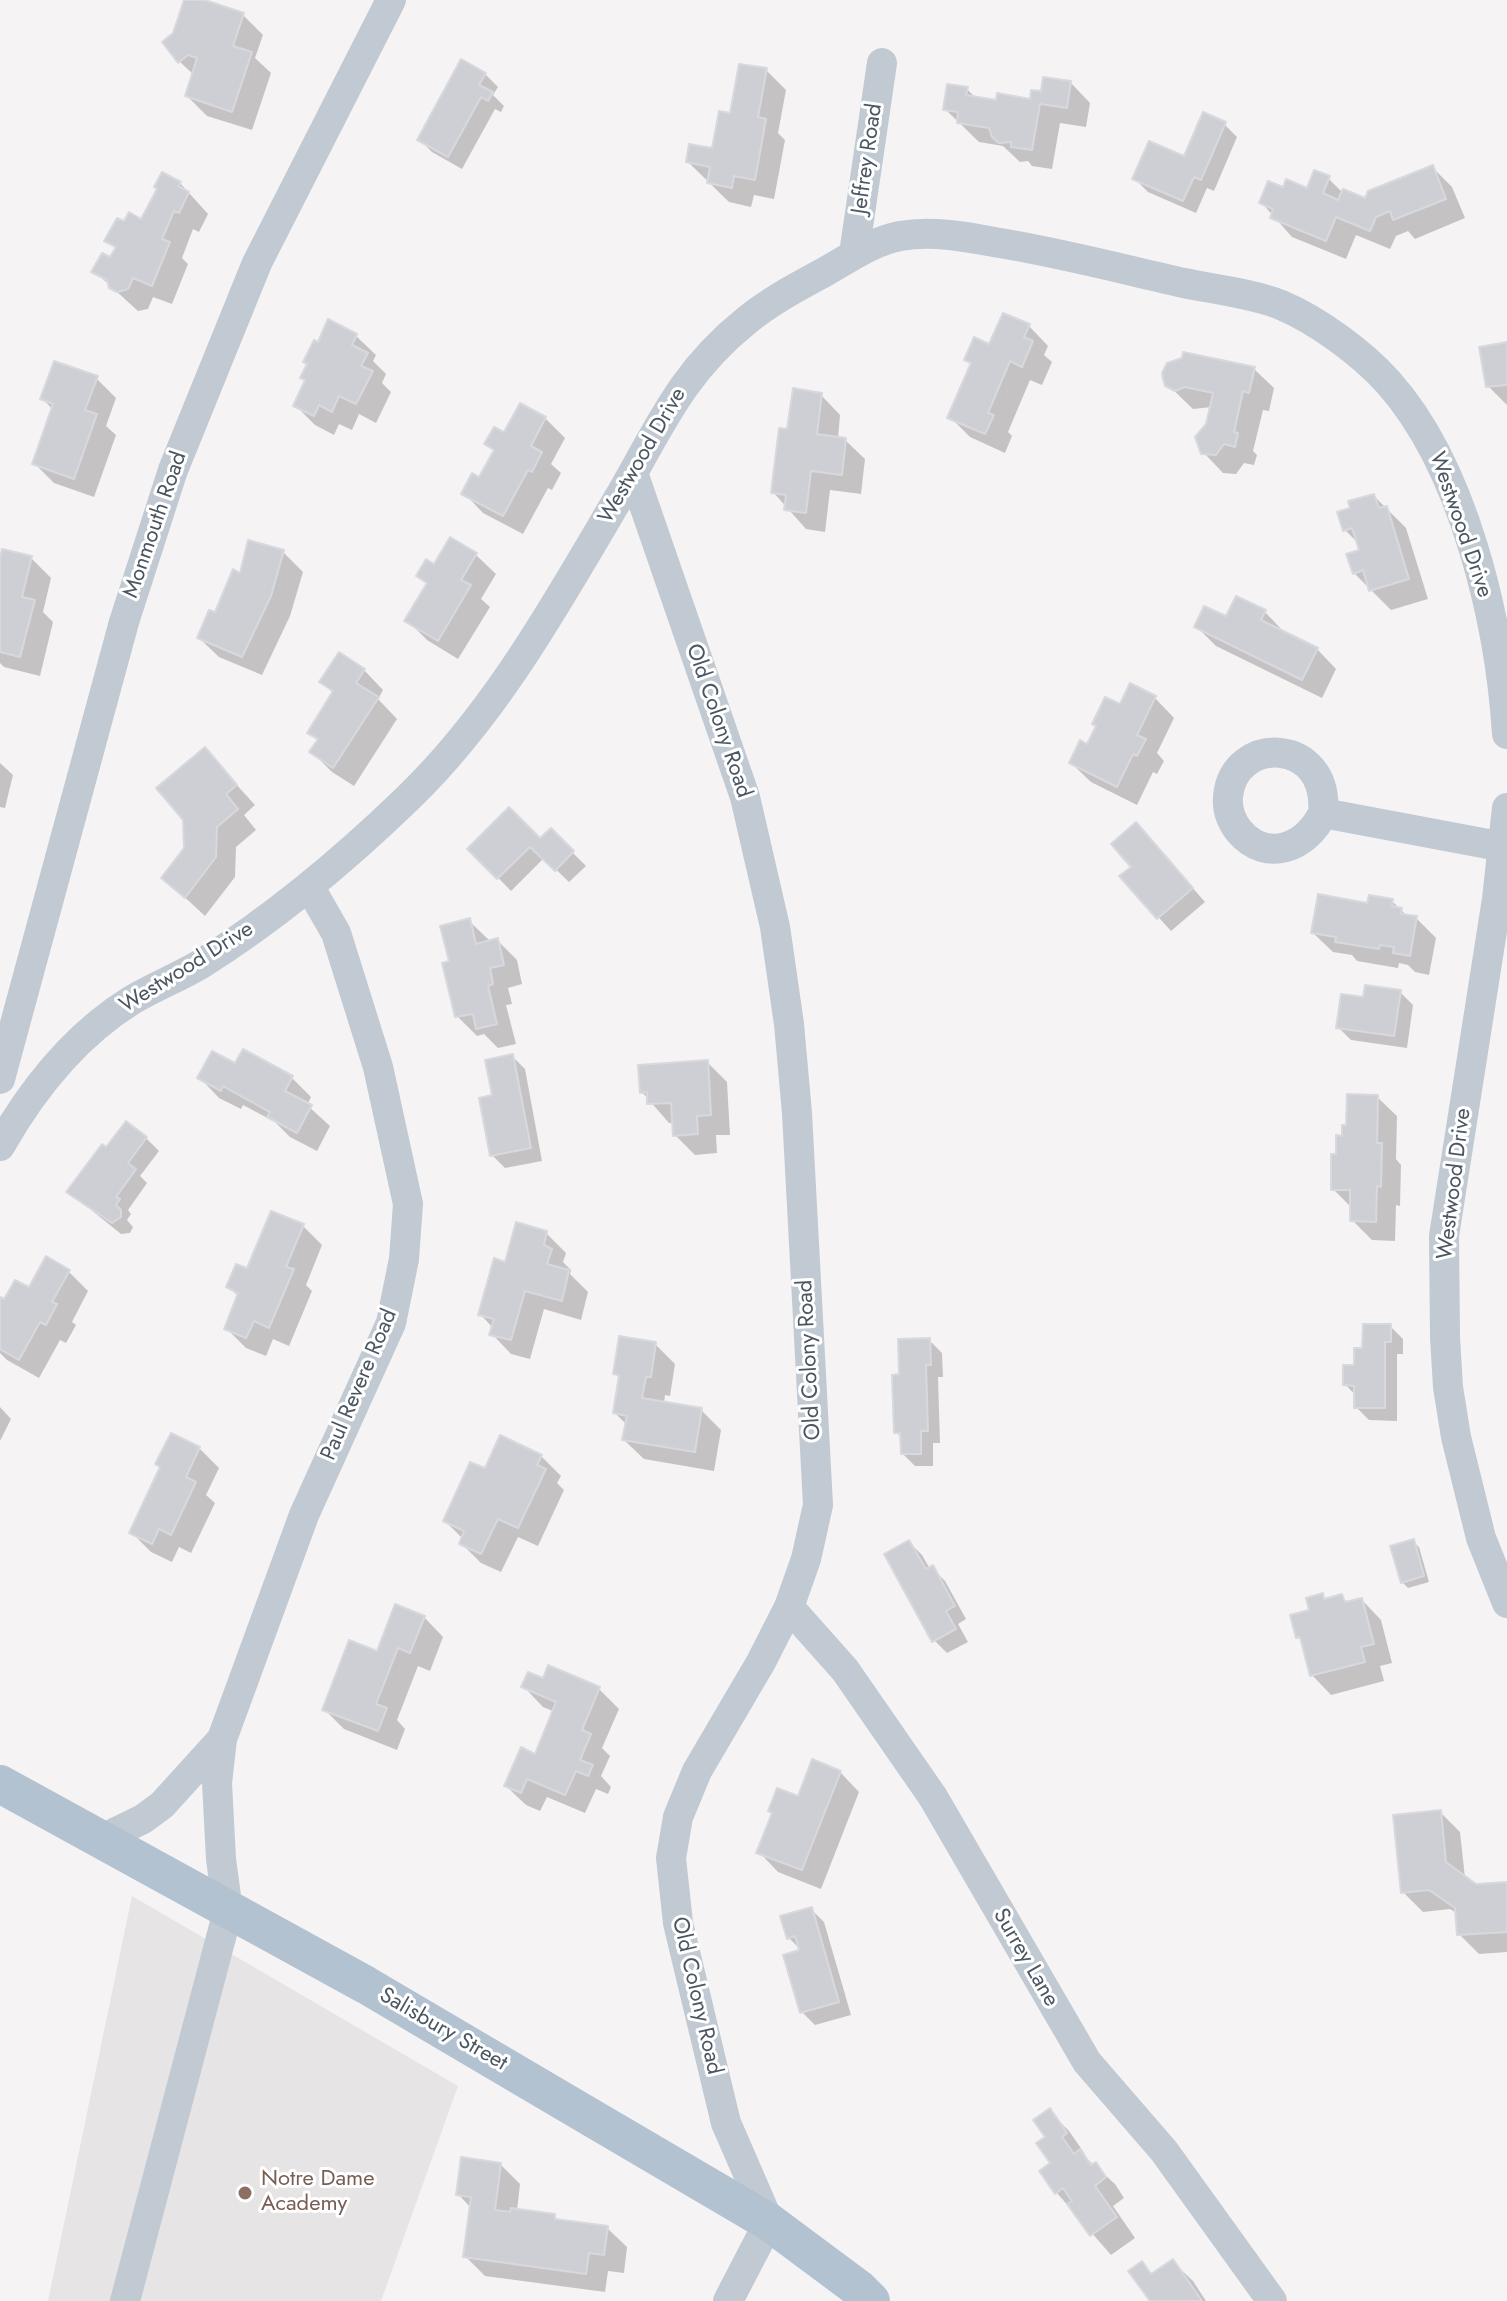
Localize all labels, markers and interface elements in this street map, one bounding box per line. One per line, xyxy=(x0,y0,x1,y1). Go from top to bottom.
street label: Jeffrey Road xyxy=(847,102,889,216)
street label: Westwood Drive xyxy=(594,383,692,529)
street label: Monmouth Road xyxy=(119,448,193,602)
street label: Westwood Drive xyxy=(1423,449,1497,601)
street label: Old Colony Road xyxy=(679,641,757,801)
street label: Westwood Drive xyxy=(115,916,259,1020)
street label: Westwood Drive xyxy=(1433,1107,1477,1261)
street label: Old Colony Road xyxy=(793,1279,827,1441)
street label: Paul Revere Road xyxy=(316,1305,404,1465)
street label: Surrey Lane xyxy=(986,1904,1064,2012)
street label: Old Colony Road xyxy=(665,1915,727,2077)
street label: Salisbury Street xyxy=(374,1983,512,2077)
place label: Notre Dame Academy xyxy=(261,2167,375,2218)
marker: Notre Dame Academy xyxy=(236,2184,254,2202)

